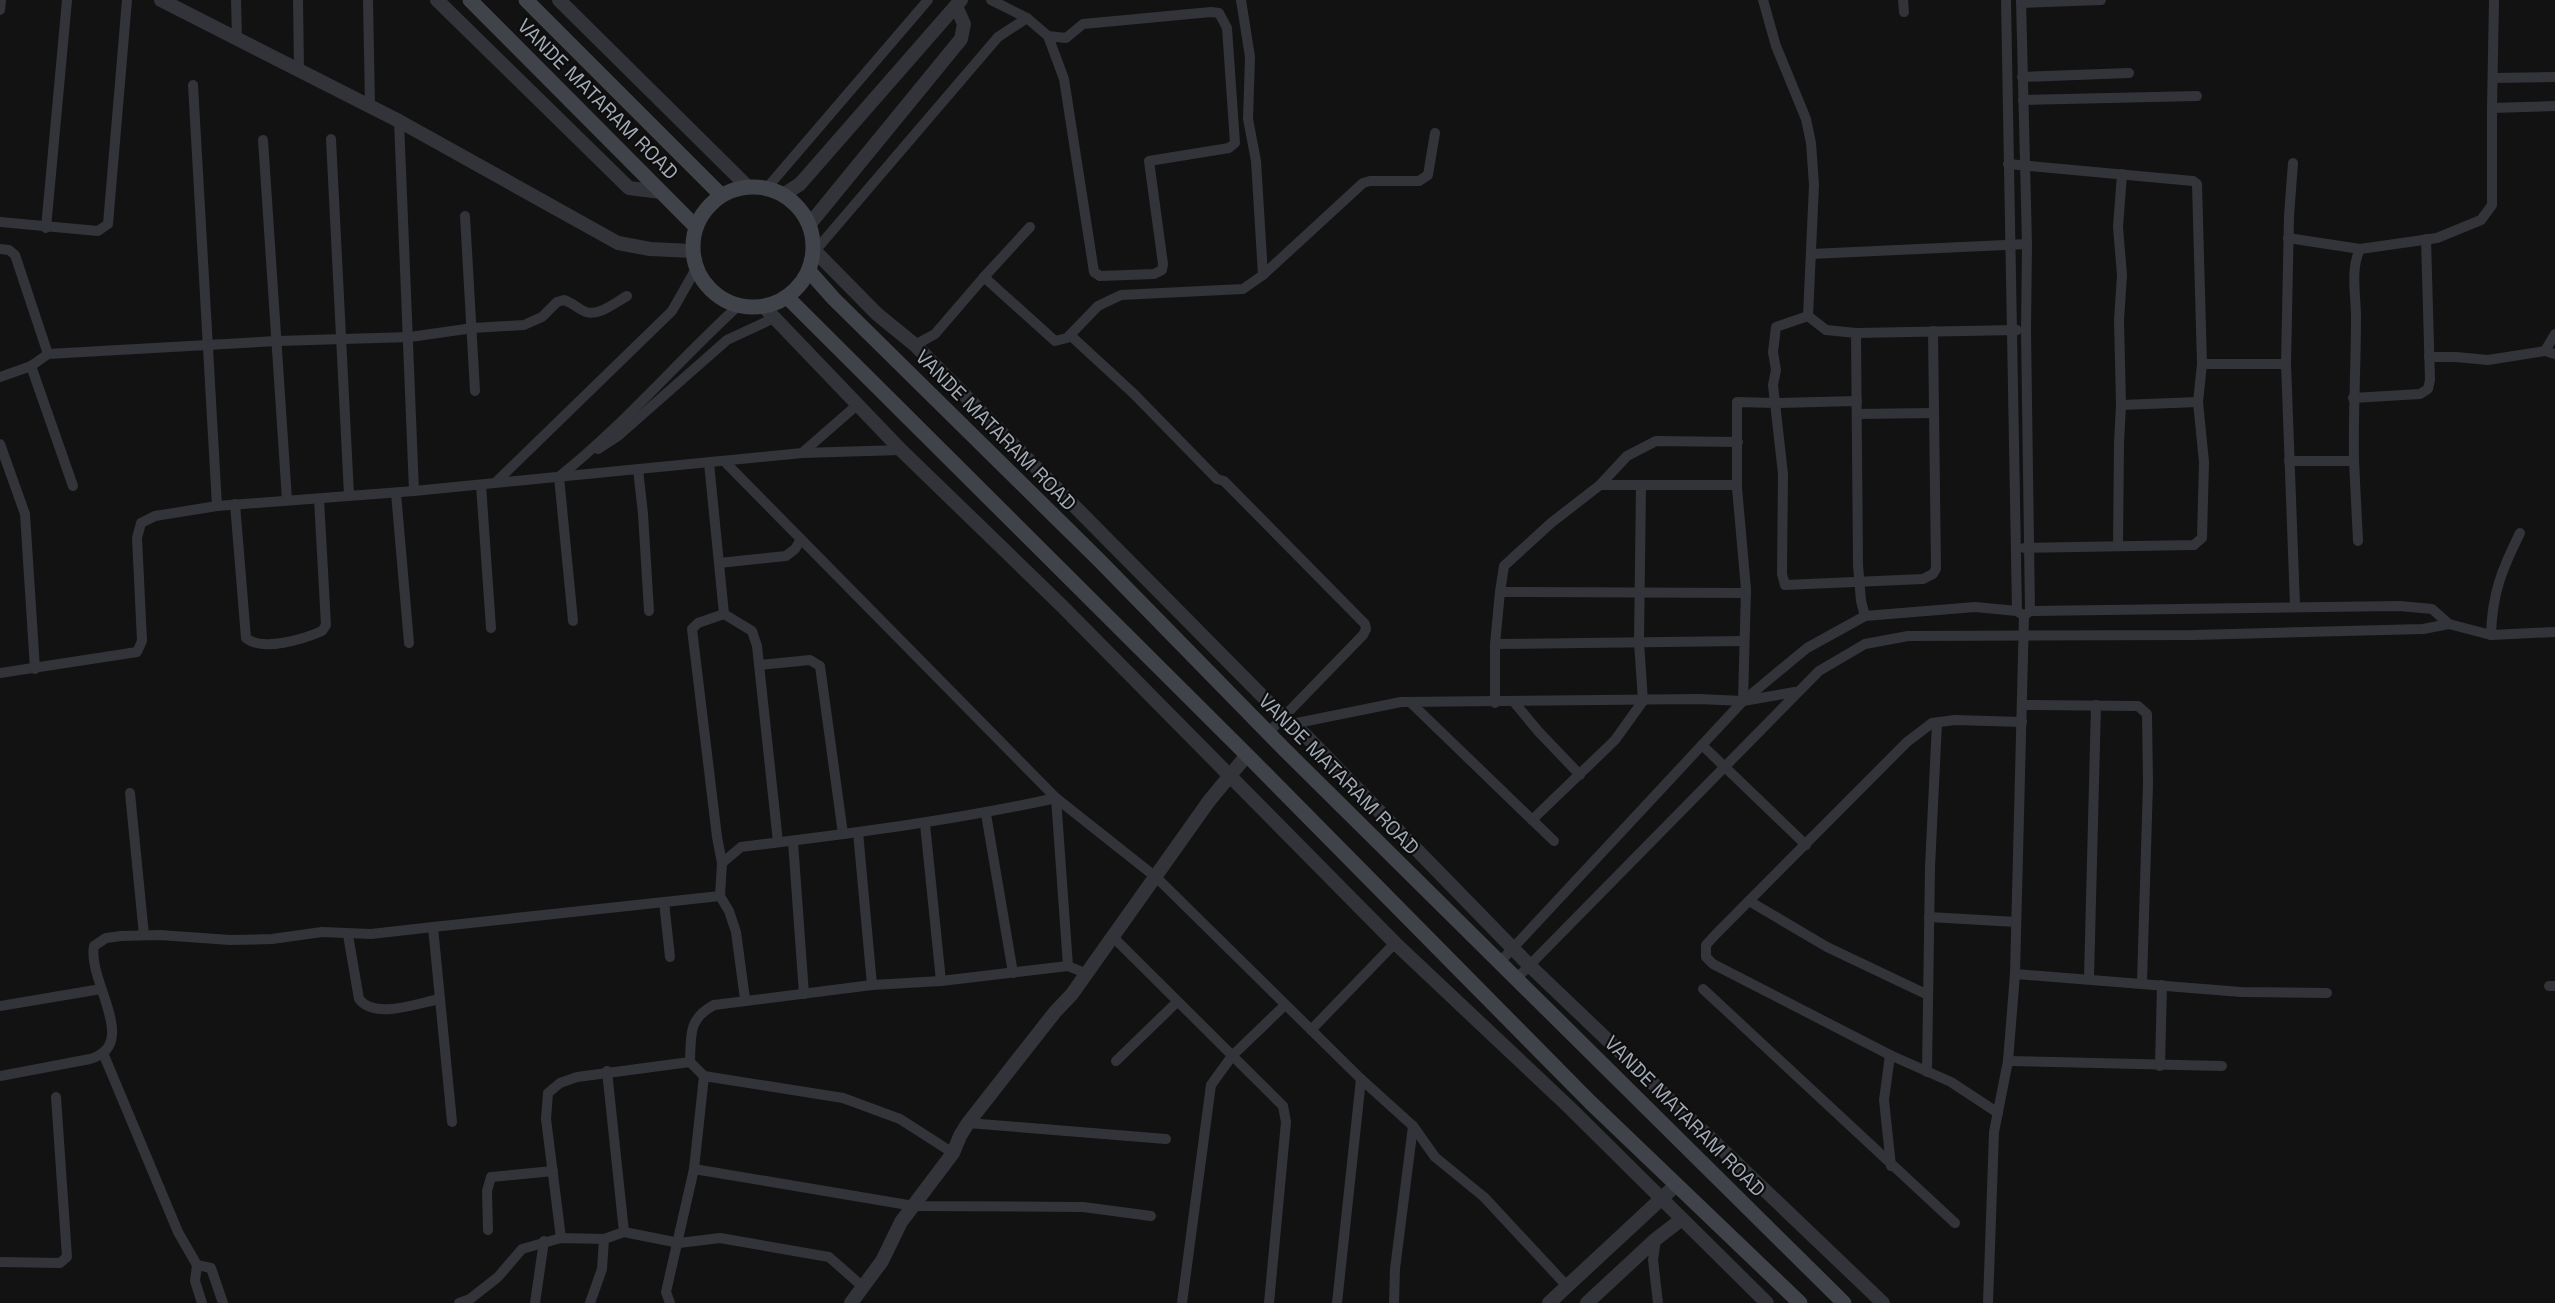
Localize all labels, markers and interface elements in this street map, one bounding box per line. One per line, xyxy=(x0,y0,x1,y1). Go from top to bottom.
street label: VANDE MATARAM ROAD xyxy=(512,13,684,185)
street label: VANDE MATARAM ROAD xyxy=(910,344,1082,516)
street label: VANDE MATARAM ROAD xyxy=(1253,688,1425,860)
street label: VANDE MATARAM ROAD xyxy=(1599,1030,1771,1202)

